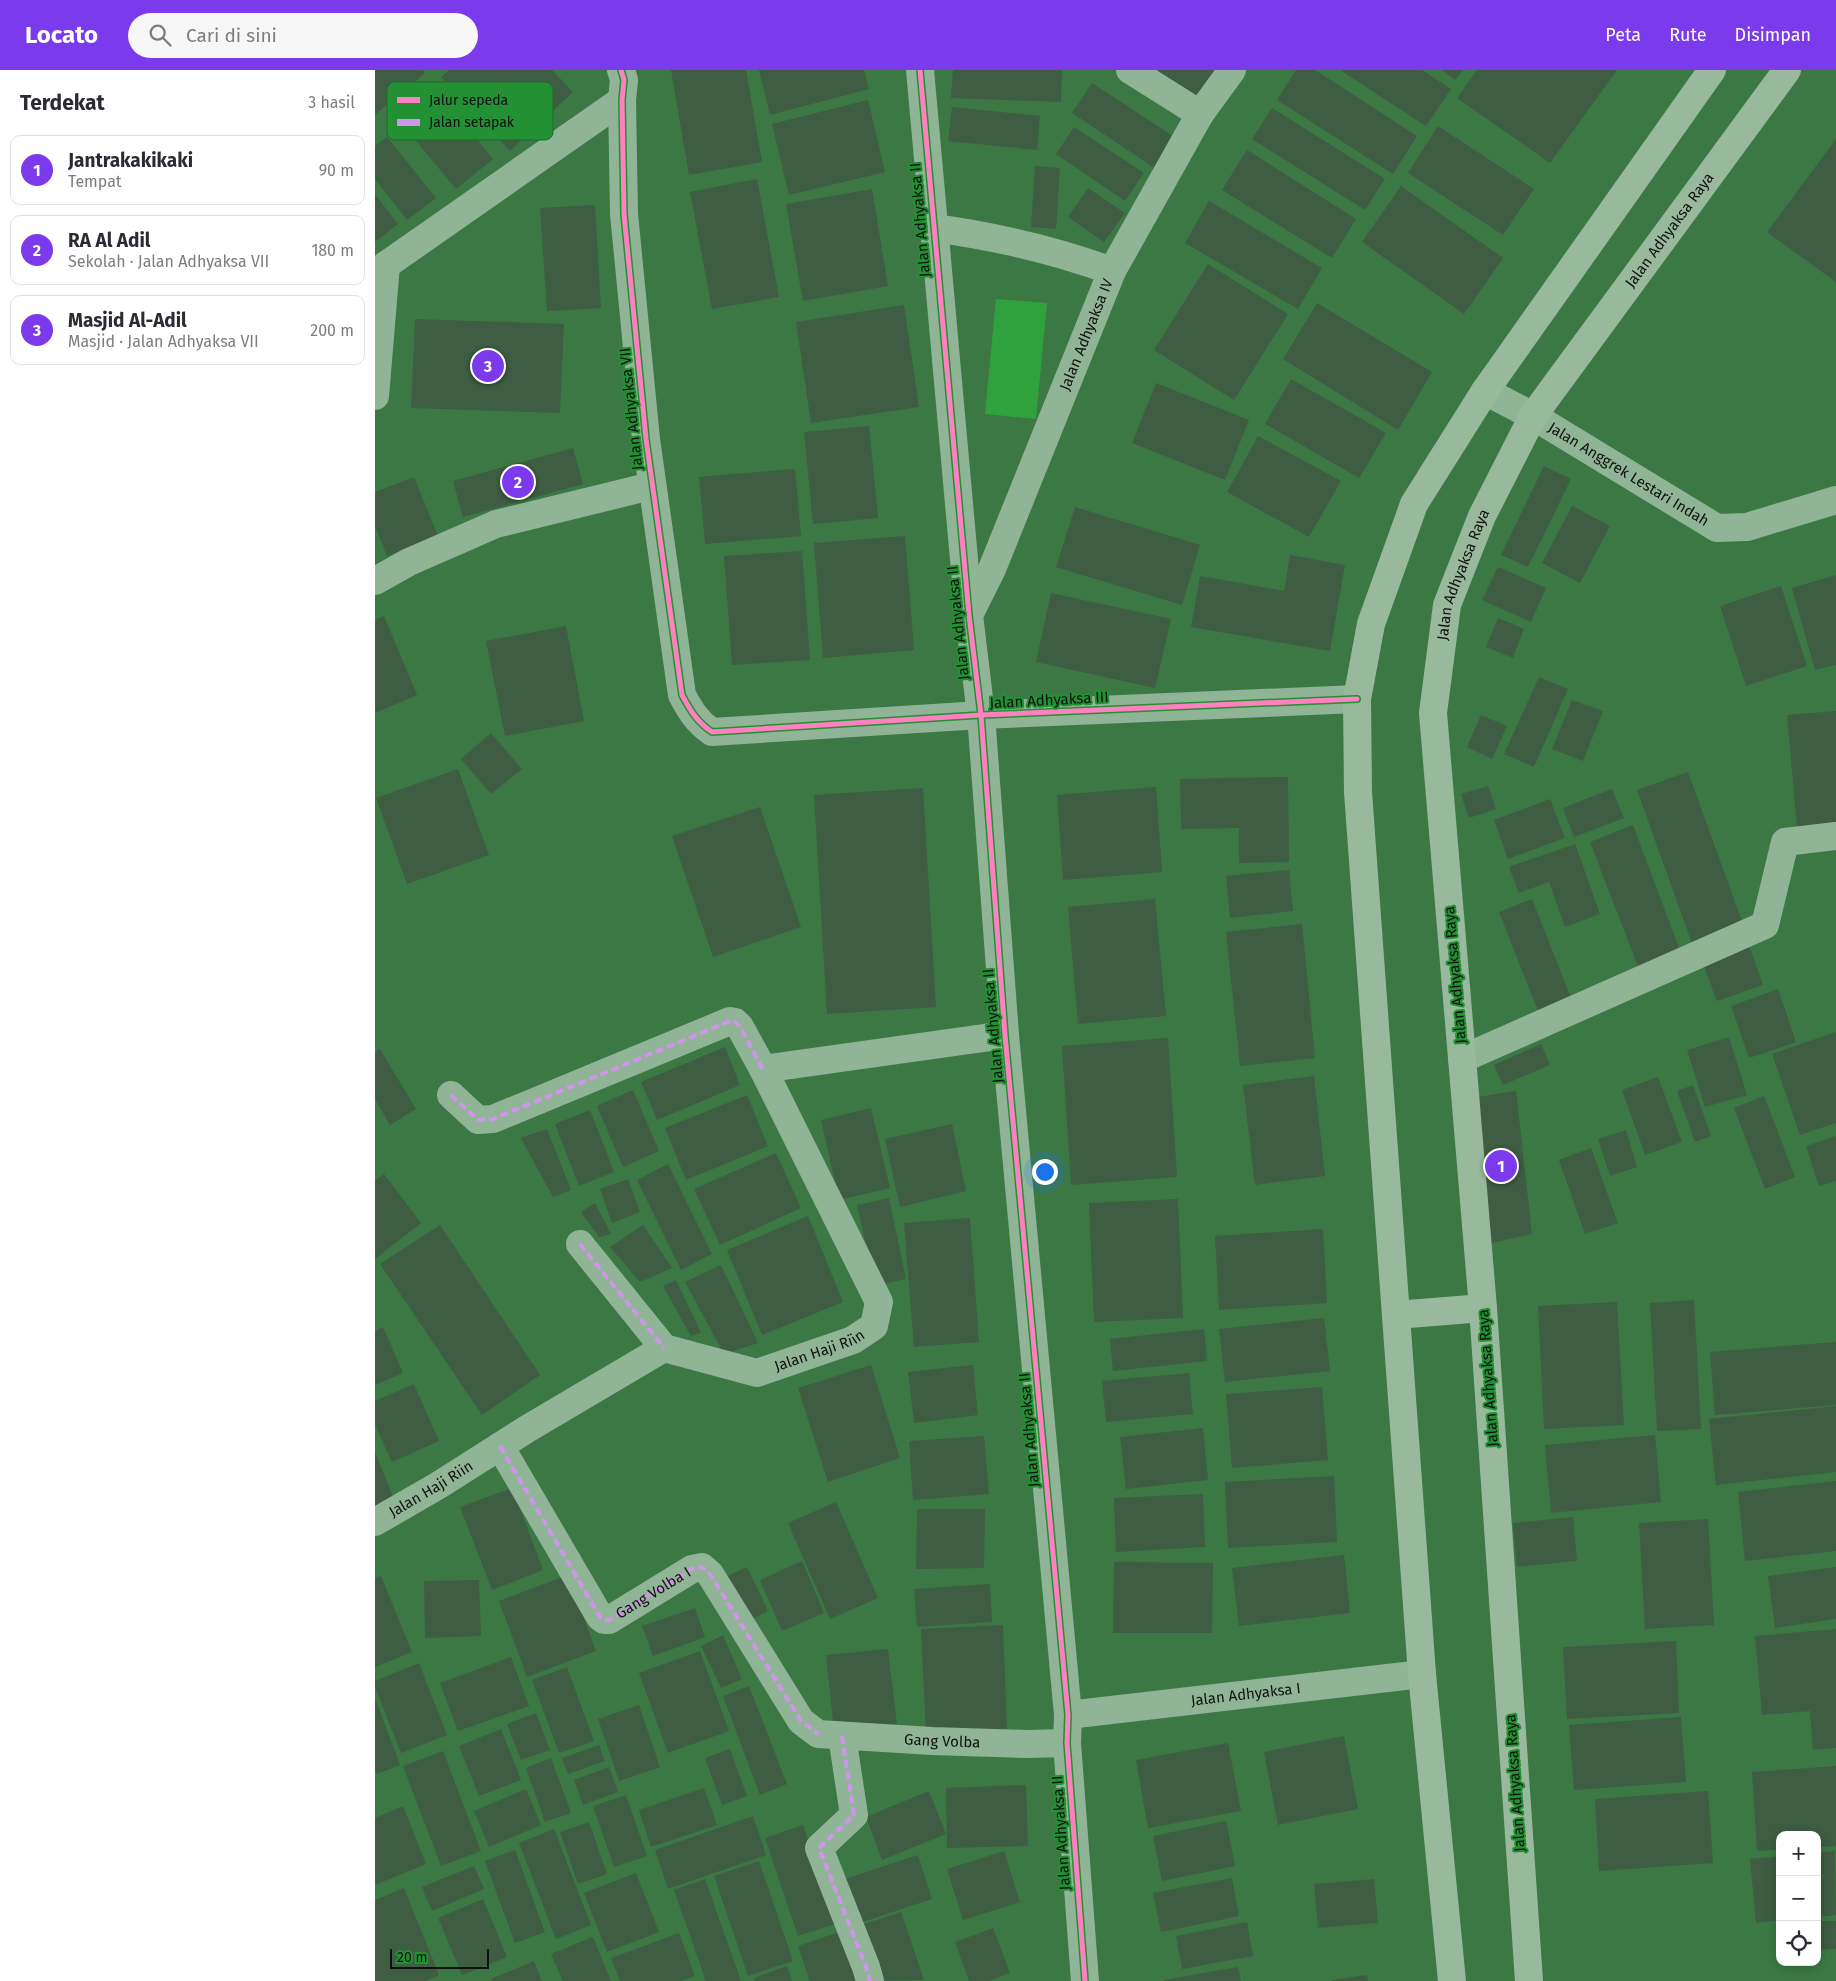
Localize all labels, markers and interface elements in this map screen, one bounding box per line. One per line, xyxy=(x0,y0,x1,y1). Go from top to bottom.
search box xyxy=(128,13,478,58)
text: Locato xyxy=(25,21,98,49)
icon: search xyxy=(146,21,174,49)
text: Cari di sini xyxy=(186,24,277,47)
text: Peta xyxy=(1605,24,1641,46)
text: Rute xyxy=(1669,24,1707,46)
text: Disimpan xyxy=(1735,24,1811,46)
legend xyxy=(387,82,553,140)
text: Terdekat xyxy=(20,90,105,116)
text: Jalur sepeda xyxy=(429,92,508,109)
text: 3 hasil xyxy=(308,93,355,112)
text: Jalan setapak xyxy=(429,114,515,131)
text: Jantrakakikaki xyxy=(68,149,193,172)
text: 1 xyxy=(33,161,41,180)
text: 90 m xyxy=(319,161,354,180)
street label: Jalan Adhyaksa II xyxy=(906,162,934,278)
street label: Jalan Adhyaksa Raya xyxy=(1621,169,1718,291)
text: Tempat xyxy=(68,172,122,191)
text: RA Al Adil xyxy=(68,229,150,252)
text: 2 xyxy=(33,241,41,260)
text: 180 m xyxy=(311,241,354,260)
text: Sekolah · Jalan Adhyaksa VII xyxy=(68,252,269,271)
street label: Jalan Adhyaksa IV xyxy=(1056,276,1117,393)
text: Masjid Al-Adil xyxy=(68,309,187,332)
text: 3 xyxy=(33,321,41,340)
text: 200 m xyxy=(310,321,354,340)
text: Masjid · Jalan Adhyaksa VII xyxy=(68,332,259,351)
pin: 3 xyxy=(472,347,504,385)
street label: Jalan Adhyaksa VII xyxy=(616,347,646,471)
street label: Jalan Anggrek Lestari Indah xyxy=(1545,418,1712,530)
pin: 2 xyxy=(502,463,534,501)
street label: Jalan Adhyaksa Raya xyxy=(1433,506,1493,642)
street label: Jalan Adhyaksa II xyxy=(943,565,973,681)
street label: Jalan Adhyaksa III xyxy=(989,688,1109,712)
street label: Jalan Adhyaksa Raya xyxy=(1440,905,1470,1045)
street label: Jalan Adhyaksa II xyxy=(979,968,1007,1084)
pin: 1 xyxy=(1485,1147,1517,1185)
your location xyxy=(1032,1159,1058,1185)
street label: Jalan Adhyaksa Raya xyxy=(1474,1308,1502,1448)
street label: Jalan Haji Riin xyxy=(772,1326,868,1375)
street label: Jalan Adhyaksa II xyxy=(1015,1372,1043,1488)
street label: Jalan Haji Riin xyxy=(386,1457,476,1521)
street label: Gang Volba I xyxy=(612,1563,694,1623)
street label: Jalan Adhyaksa I xyxy=(1190,1679,1302,1710)
street label: Jalan Adhyaksa Raya xyxy=(1501,1713,1529,1853)
street label: Gang Volba xyxy=(904,1730,981,1752)
street label: Jalan Adhyaksa II xyxy=(1048,1775,1074,1891)
map controls xyxy=(1776,1831,1821,1966)
button: + xyxy=(1776,1831,1821,1876)
button: − xyxy=(1776,1876,1821,1921)
button: locate xyxy=(1776,1921,1821,1966)
scale bar xyxy=(390,1946,489,1969)
text: 20 m xyxy=(397,1949,427,1966)

